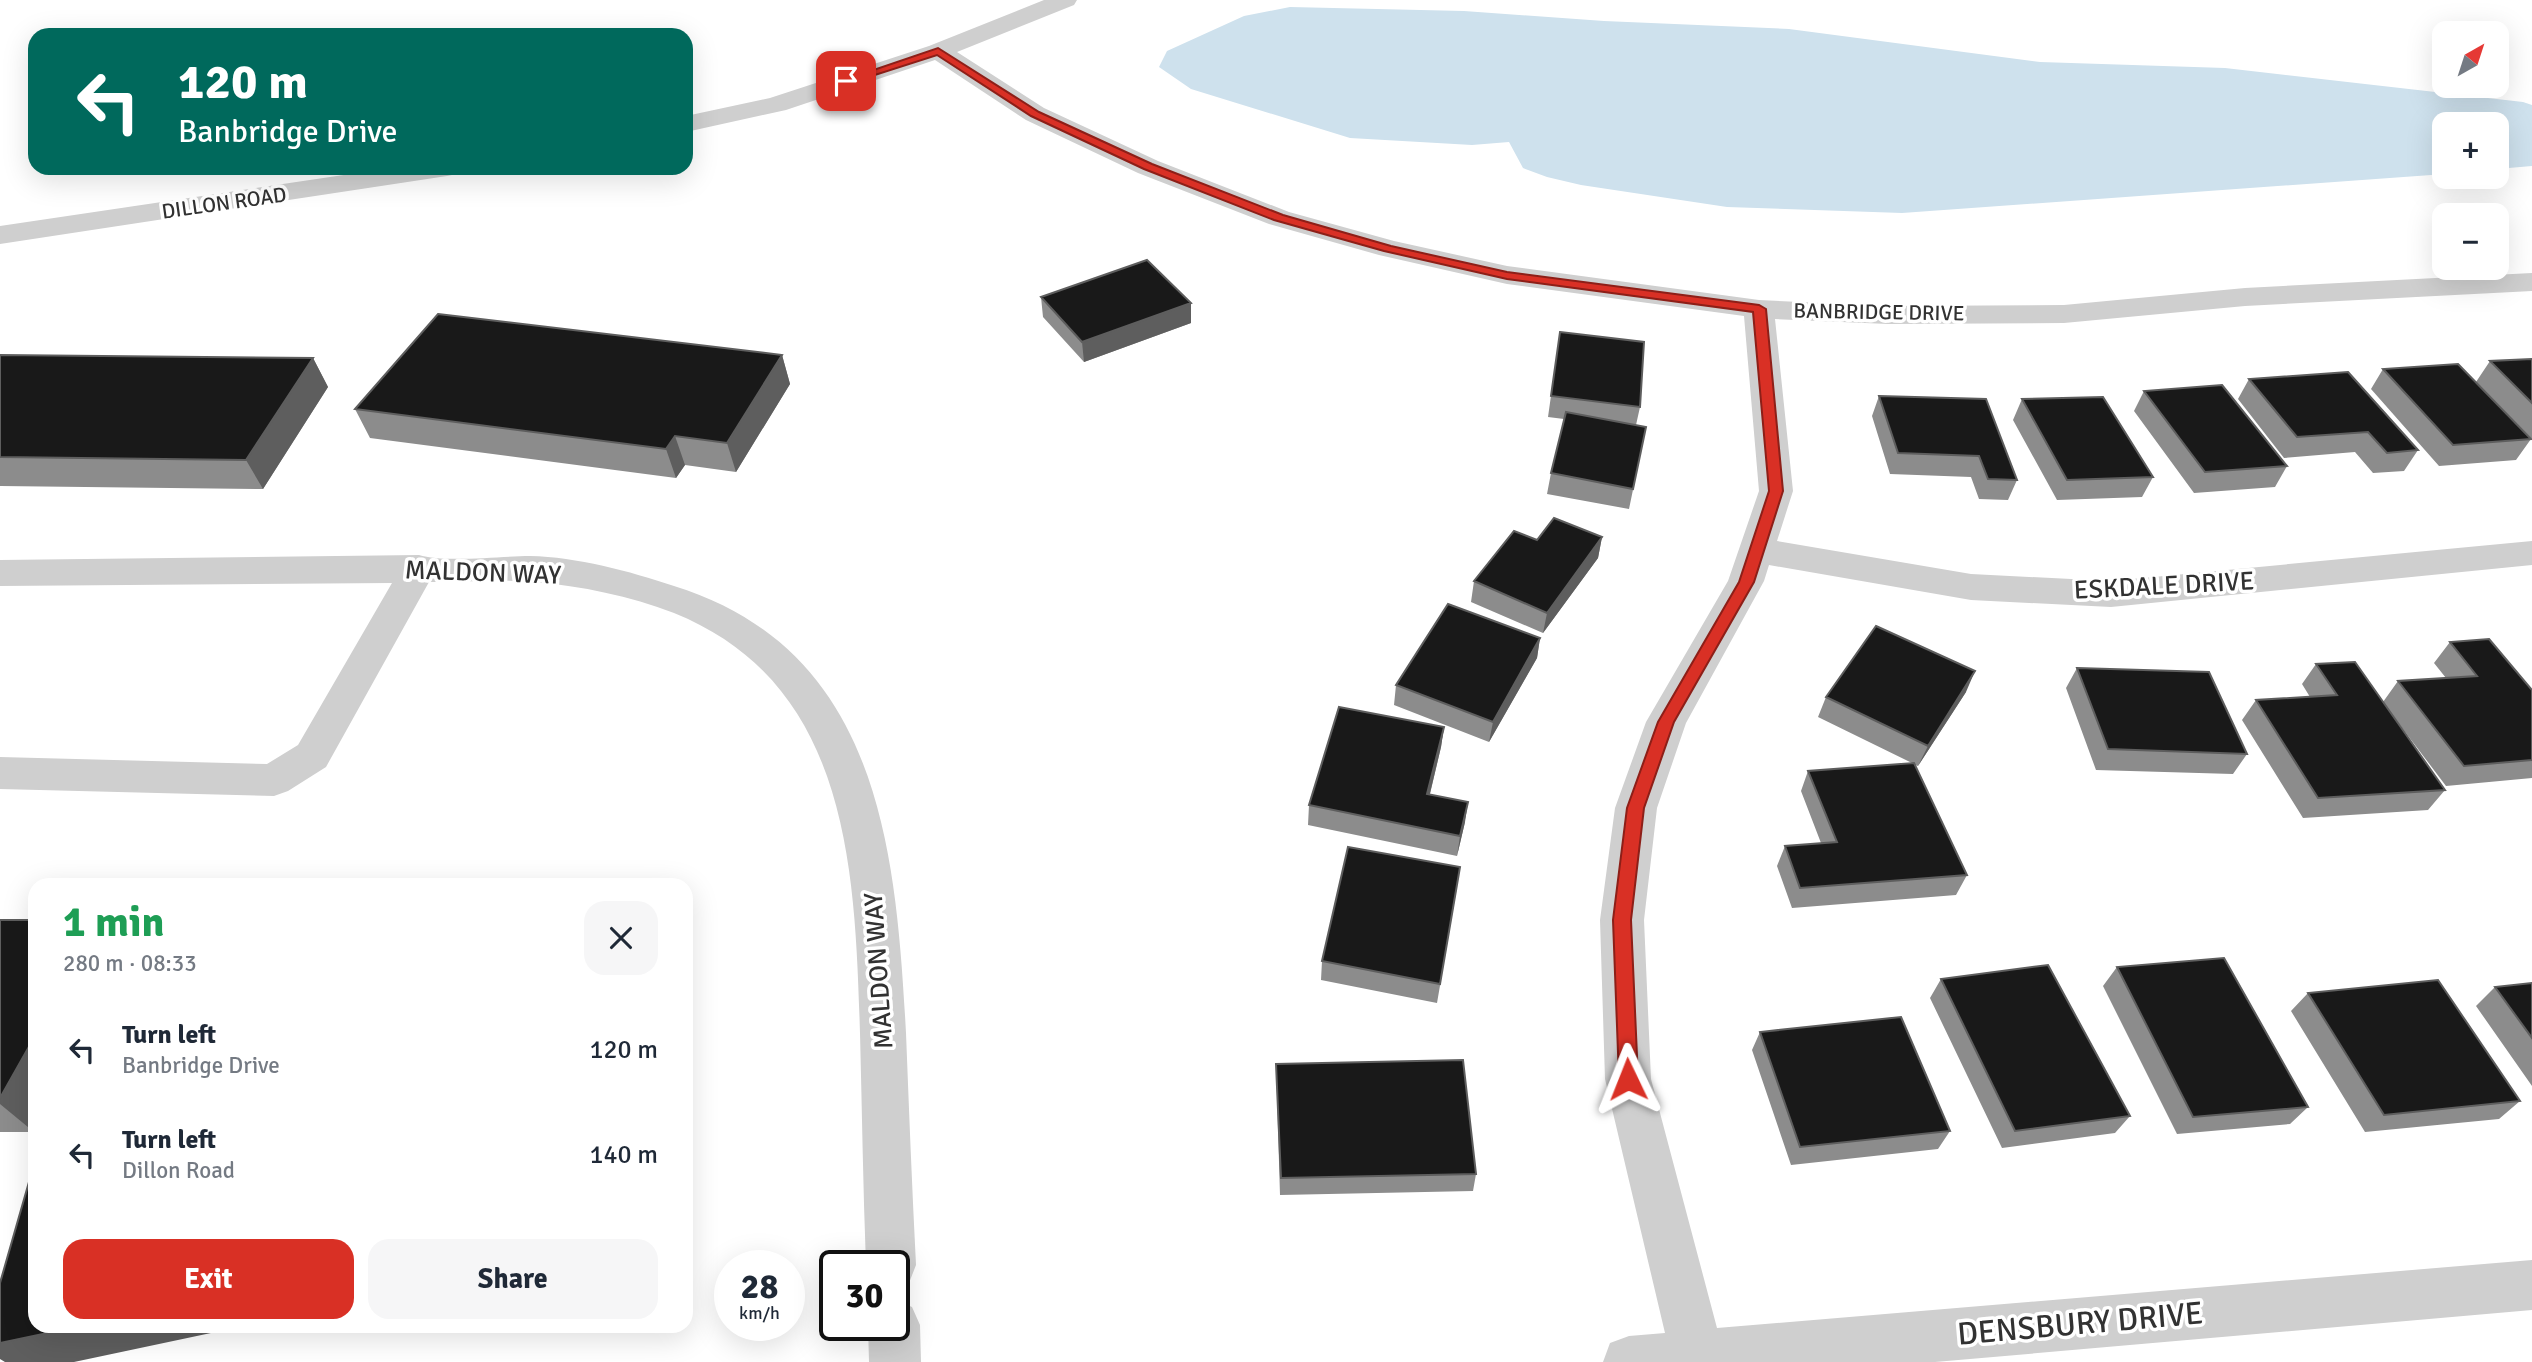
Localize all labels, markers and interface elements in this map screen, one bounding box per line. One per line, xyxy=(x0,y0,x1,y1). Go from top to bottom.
north arrow xyxy=(2432,21,2510,98)
map controls xyxy=(2432,21,2509,280)
pin xyxy=(816,51,876,111)
text: 120 m xyxy=(178,52,308,112)
icon: left xyxy=(63,56,154,147)
icon: arrive xyxy=(827,62,865,100)
text: Banbridge Drive xyxy=(178,112,397,151)
button: + xyxy=(2432,112,2509,189)
street label: DILLON ROAD xyxy=(160,181,288,225)
button: − xyxy=(2432,203,2509,280)
street label: BANBRIDGE DRIVE xyxy=(1793,298,1965,326)
street label: MALDON WAY xyxy=(404,554,562,592)
street label: ESKDALE DRIVE xyxy=(2073,565,2255,607)
street label: MALDON WAY xyxy=(858,892,900,1050)
text: 1 min xyxy=(63,897,164,948)
button: close xyxy=(584,901,658,975)
text: 280 m · 08:33 xyxy=(63,949,197,978)
text: Turn left xyxy=(122,1019,216,1051)
icon: left xyxy=(63,1031,101,1069)
text: 120 m xyxy=(589,1034,658,1066)
position arrow xyxy=(1591,1042,1665,1116)
text: Banbridge Drive xyxy=(122,1051,280,1080)
text: Turn left xyxy=(122,1124,216,1156)
icon: left xyxy=(63,1136,101,1174)
text: 140 m xyxy=(589,1139,658,1171)
text: Dillon Road xyxy=(122,1156,235,1185)
button: Exit xyxy=(63,1239,354,1319)
button: Share xyxy=(368,1239,658,1319)
speed limit sign: 30 xyxy=(819,1250,910,1341)
text: 28 xyxy=(741,1265,778,1308)
street label: DENSBURY DRIVE xyxy=(1956,1293,2205,1354)
text: km/h xyxy=(739,1302,780,1324)

